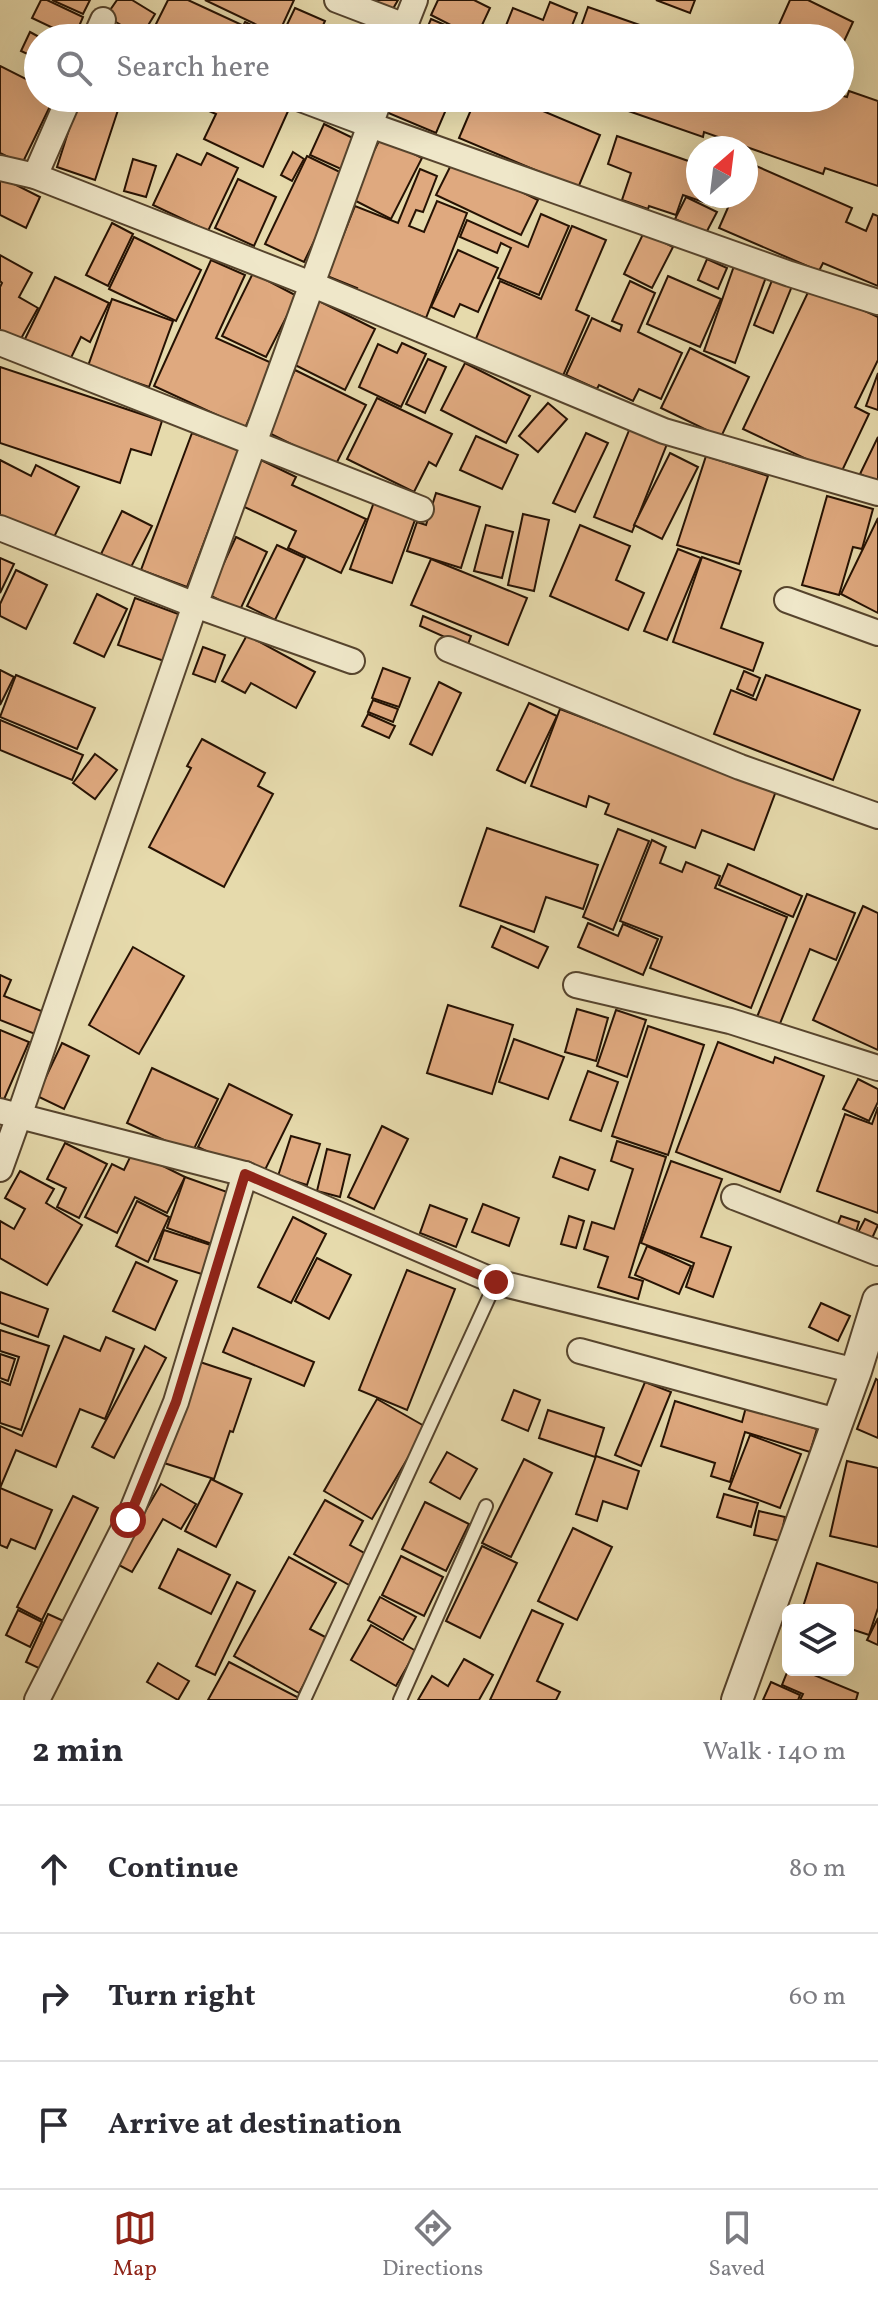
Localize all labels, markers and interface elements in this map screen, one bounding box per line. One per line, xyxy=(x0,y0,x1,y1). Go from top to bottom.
search box xyxy=(24,24,854,112)
icon: search xyxy=(52,46,96,90)
text: Search here xyxy=(116,47,270,89)
north arrow xyxy=(686,136,758,208)
route end xyxy=(478,1264,514,1300)
route start xyxy=(110,1502,146,1538)
map controls xyxy=(782,1604,854,1676)
button: layers xyxy=(782,1604,854,1676)
text: 2 min xyxy=(32,1729,124,1776)
text: Walk · 140 m xyxy=(702,1734,846,1770)
icon: ahead xyxy=(32,1847,76,1891)
text: Continue xyxy=(108,1848,239,1890)
text: 80 m xyxy=(789,1851,846,1887)
icon: right xyxy=(32,1975,76,2019)
text: Turn right xyxy=(108,1976,256,2018)
text: 60 m xyxy=(789,1979,846,2015)
icon: arrive xyxy=(32,2103,76,2147)
text: Arrive at destination xyxy=(108,2104,402,2146)
tab: Map xyxy=(113,2206,157,2285)
tab: Directions xyxy=(382,2206,483,2285)
tab: Saved xyxy=(709,2206,765,2285)

